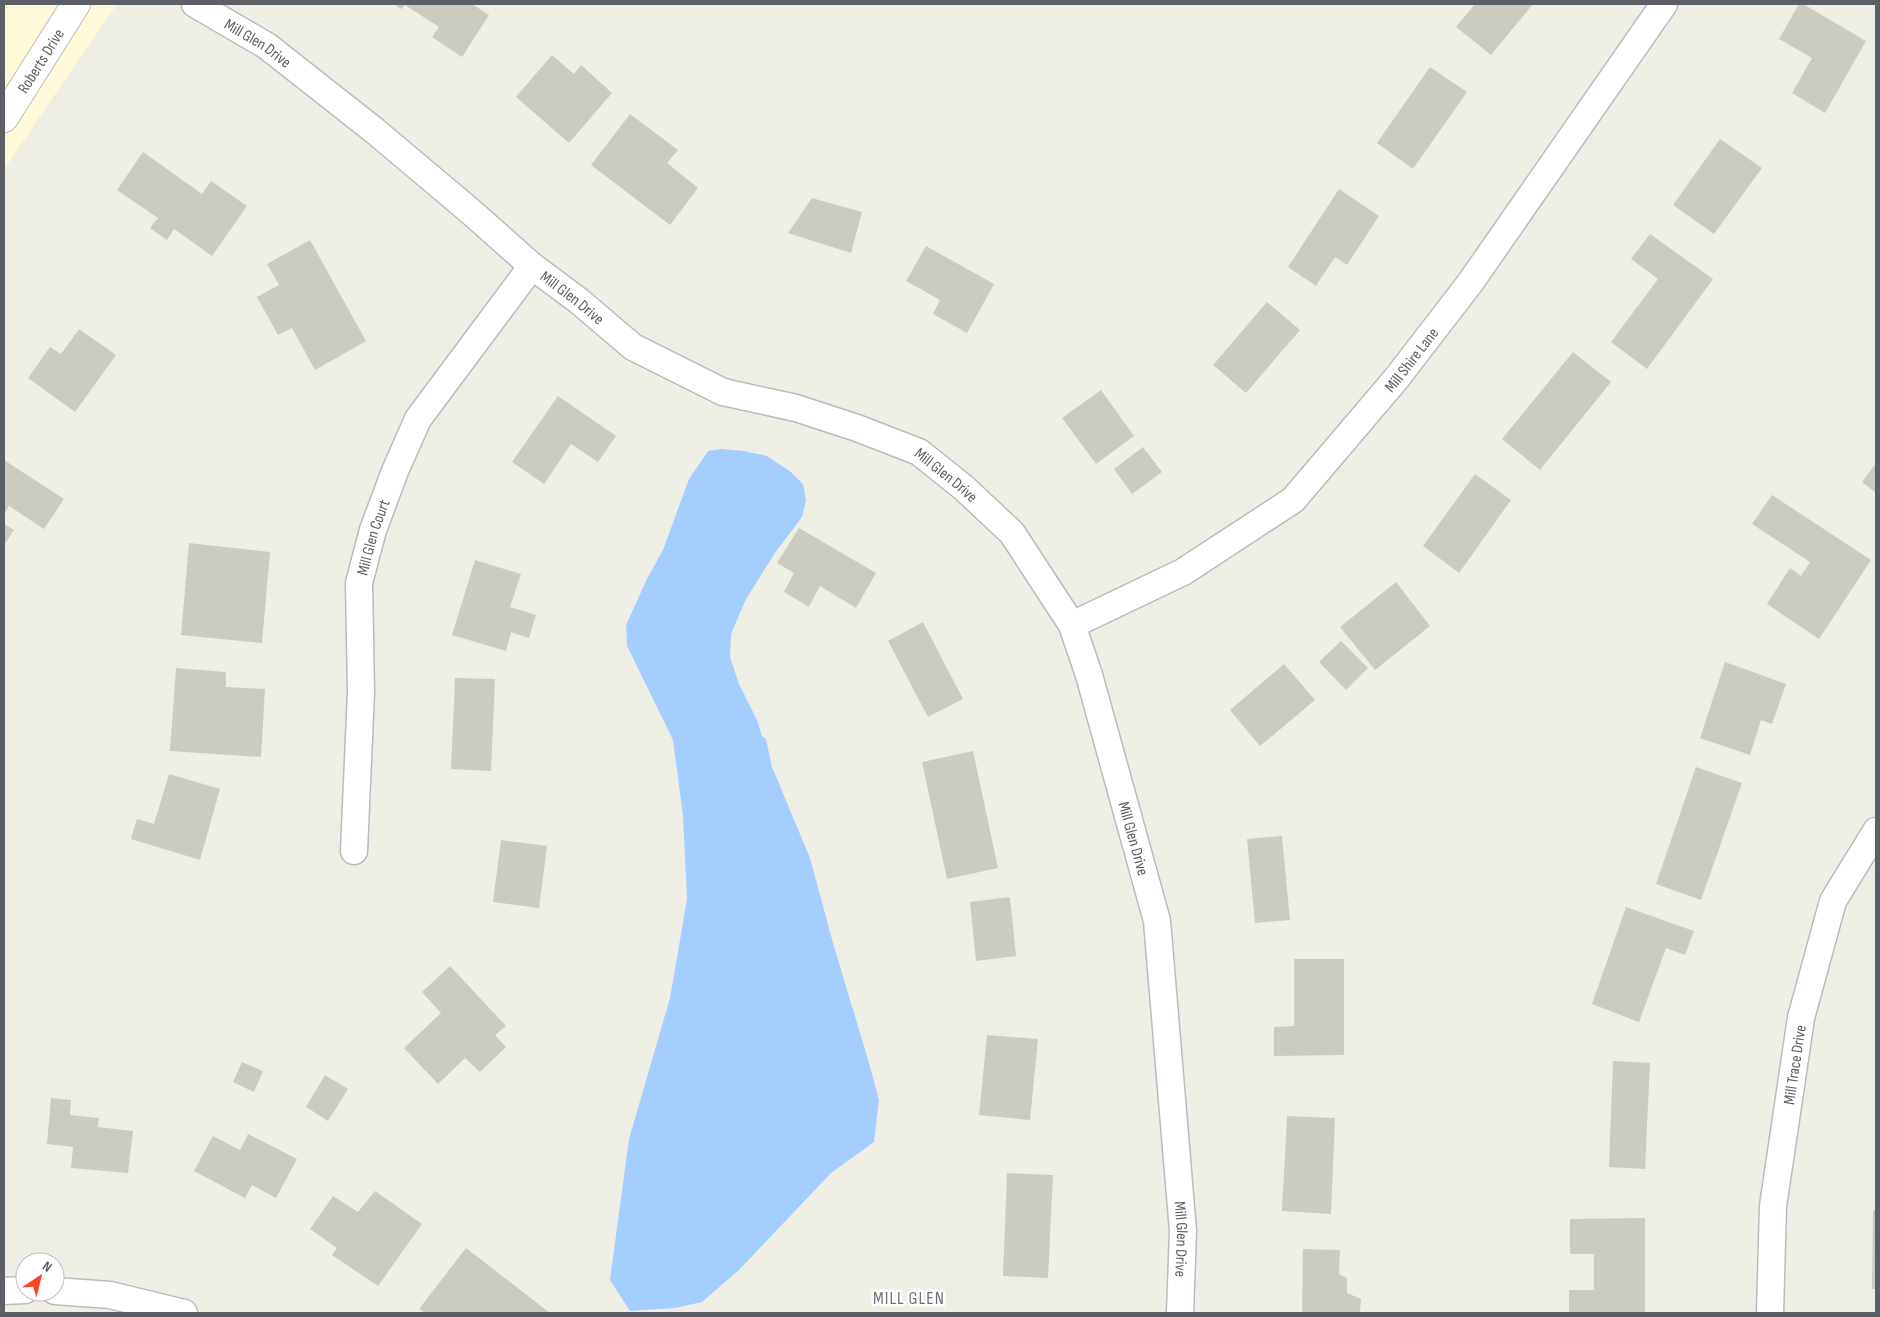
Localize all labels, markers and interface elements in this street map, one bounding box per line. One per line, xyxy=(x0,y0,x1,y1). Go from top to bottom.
street label: Mill Glen Drive xyxy=(221,15,294,72)
street label: Roberts Drive xyxy=(14,25,69,97)
street label: Mill Glen Drive xyxy=(536,267,607,329)
street label: Mill Shire Lane xyxy=(1381,324,1443,396)
street label: Mill Glen Drive xyxy=(910,444,981,507)
street label: Mill Glen Court xyxy=(353,497,395,578)
street label: Mill Glen Drive xyxy=(1113,800,1152,878)
street label: Mill Trace Drive xyxy=(1780,1024,1811,1106)
street label: Mill Glen Drive xyxy=(1170,1201,1191,1277)
north arrow xyxy=(15,1252,65,1302)
text: N xyxy=(39,1258,55,1276)
district label: MILL GLEN xyxy=(873,1288,945,1309)

